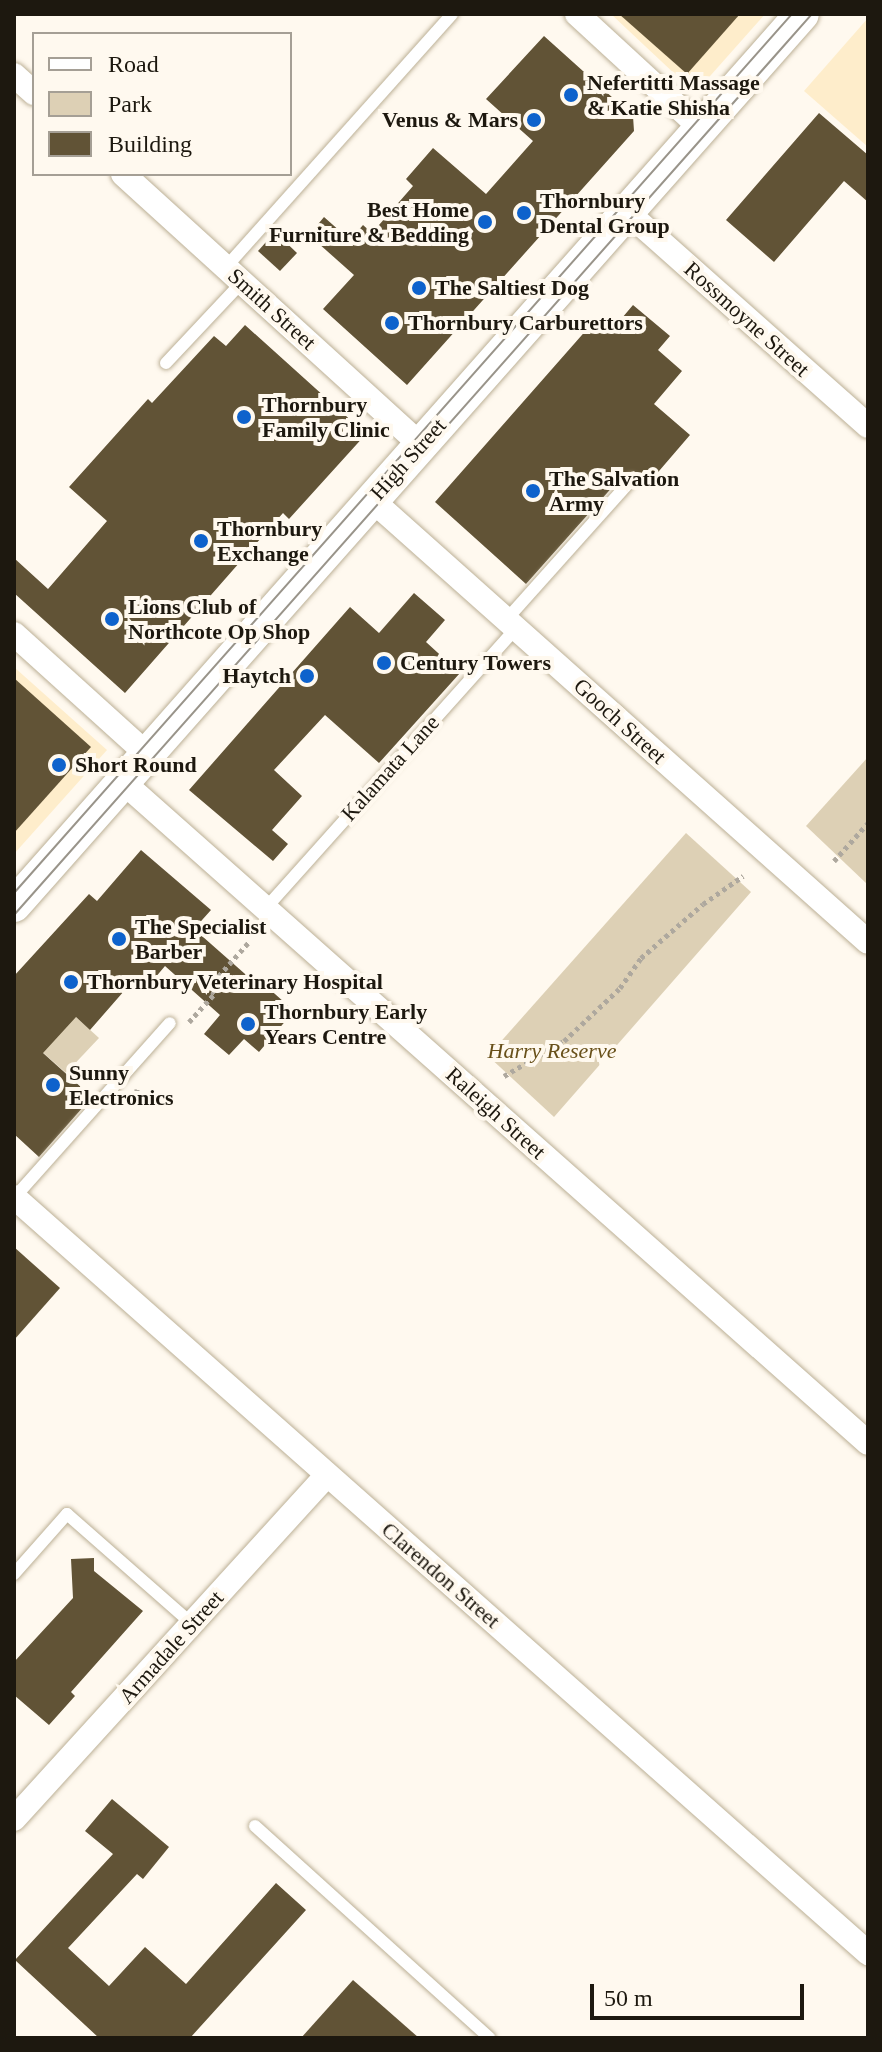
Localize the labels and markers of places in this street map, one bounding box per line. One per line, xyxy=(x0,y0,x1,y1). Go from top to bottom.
place label: Nefertitti Massage & Katie Shisha xyxy=(587,69,760,120)
marker: Nefertitti Massage & Katie Shisha xyxy=(562,86,580,104)
place label: Venus & Mars xyxy=(382,107,518,133)
marker: Venus & Mars xyxy=(525,111,543,129)
place label: Thornbury Dental Group xyxy=(540,187,670,238)
place label: Best Home Furniture & Bedding xyxy=(269,196,469,248)
marker: Thornbury Dental Group xyxy=(515,204,533,222)
marker: Best Home Furniture & Bedding xyxy=(476,213,494,231)
place label: The Saltiest Dog xyxy=(435,275,589,301)
marker: The Saltiest Dog xyxy=(410,279,428,297)
place label: Thornbury Carburettors xyxy=(408,310,643,336)
marker: Thornbury Carburettors xyxy=(383,314,401,332)
place label: Thornbury Family Clinic xyxy=(262,391,390,442)
marker: Thornbury Family Clinic xyxy=(233,406,255,428)
place label: The Salvation Army xyxy=(549,465,679,516)
marker: The Salvation Army xyxy=(524,482,542,500)
place label: Thornbury Exchange xyxy=(217,515,322,566)
marker: Thornbury Exchange xyxy=(192,532,210,550)
place label: Lions Club of Northcote Op Shop xyxy=(128,593,310,644)
marker: Lions Club of Northcote Op Shop xyxy=(103,610,121,628)
place label: Century Towers xyxy=(400,650,551,676)
marker: Century Towers xyxy=(375,654,393,672)
place label: Haytch xyxy=(223,663,291,689)
marker: Haytch xyxy=(298,667,316,685)
place label: Short Round xyxy=(75,752,197,778)
marker: Short Round xyxy=(50,756,68,774)
place label: The Specialist Barber xyxy=(135,913,266,964)
marker: The Specialist Barber xyxy=(110,930,128,948)
place label: Thornbury Veterinary Hospital xyxy=(87,969,383,995)
marker: Thornbury Veterinary Hospital xyxy=(62,973,80,991)
place label: Thornbury Early Years Centre xyxy=(264,998,427,1050)
marker: Thornbury Early Years Centre xyxy=(239,1015,257,1033)
place label: Sunny Electronics xyxy=(69,1059,174,1110)
marker: Sunny Electronics xyxy=(44,1076,62,1094)

